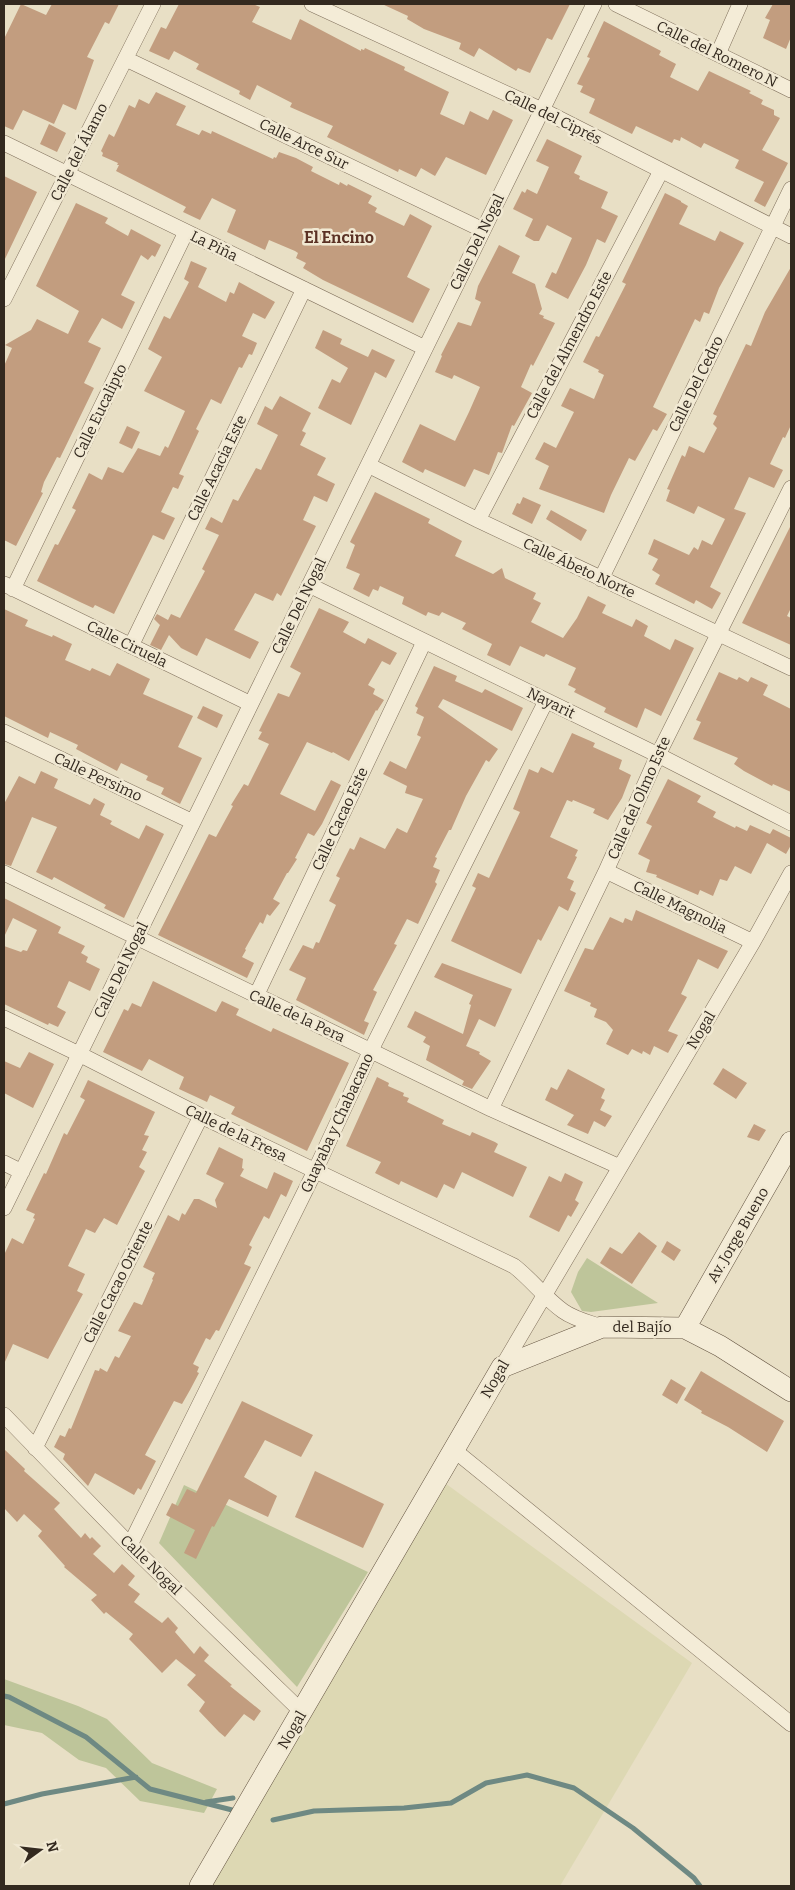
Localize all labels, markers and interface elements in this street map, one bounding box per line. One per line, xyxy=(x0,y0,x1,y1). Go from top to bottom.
street label: Calle del Romero N xyxy=(654,17,781,91)
street label: Calle del Ciprés xyxy=(501,86,605,148)
street label: Calle del Álamo xyxy=(47,100,111,204)
street label: Calle Arce Sur xyxy=(256,115,352,174)
street label: Calle Del Nogal xyxy=(446,191,508,293)
street label: La Piña xyxy=(187,227,241,265)
district label: El Encino xyxy=(304,228,374,247)
street label: Calle del Almendro Este xyxy=(522,268,616,422)
street label: Calle Del Cedro xyxy=(665,333,727,435)
street label: Calle Eucalipto xyxy=(69,361,131,461)
street label: Calle Acacia Este xyxy=(183,412,251,524)
street label: Calle Ábeto Norte xyxy=(520,534,638,602)
street label: Calle Del Nogal xyxy=(268,555,330,657)
street label: Calle Ciruela xyxy=(84,617,170,671)
street label: Nayarit xyxy=(524,684,579,723)
street label: Calle del Olmo Este xyxy=(604,734,674,862)
street label: Calle Persimo xyxy=(51,749,145,805)
street label: Calle Cacao Este xyxy=(308,764,372,874)
street label: Calle Magnolia xyxy=(630,877,730,937)
street label: Calle Del Nogal xyxy=(90,919,152,1021)
street label: Calle de la Pera xyxy=(246,986,348,1046)
street label: Nogal xyxy=(683,1008,719,1052)
street label: Guayaba y Chabacano xyxy=(297,1050,377,1196)
street label: Calle de la Fresa xyxy=(182,1101,290,1165)
street label: Av. Jorge Bueno xyxy=(703,1184,773,1286)
street label: Calle Cacao Oriente xyxy=(79,1218,157,1346)
street label: del Bajío xyxy=(612,1318,672,1336)
street label: Nogal xyxy=(477,1357,513,1401)
street label: Calle Nogal xyxy=(117,1531,185,1599)
street label: Nogal xyxy=(274,1708,310,1752)
north arrow xyxy=(15,1825,65,1875)
text: N xyxy=(42,1839,62,1854)

